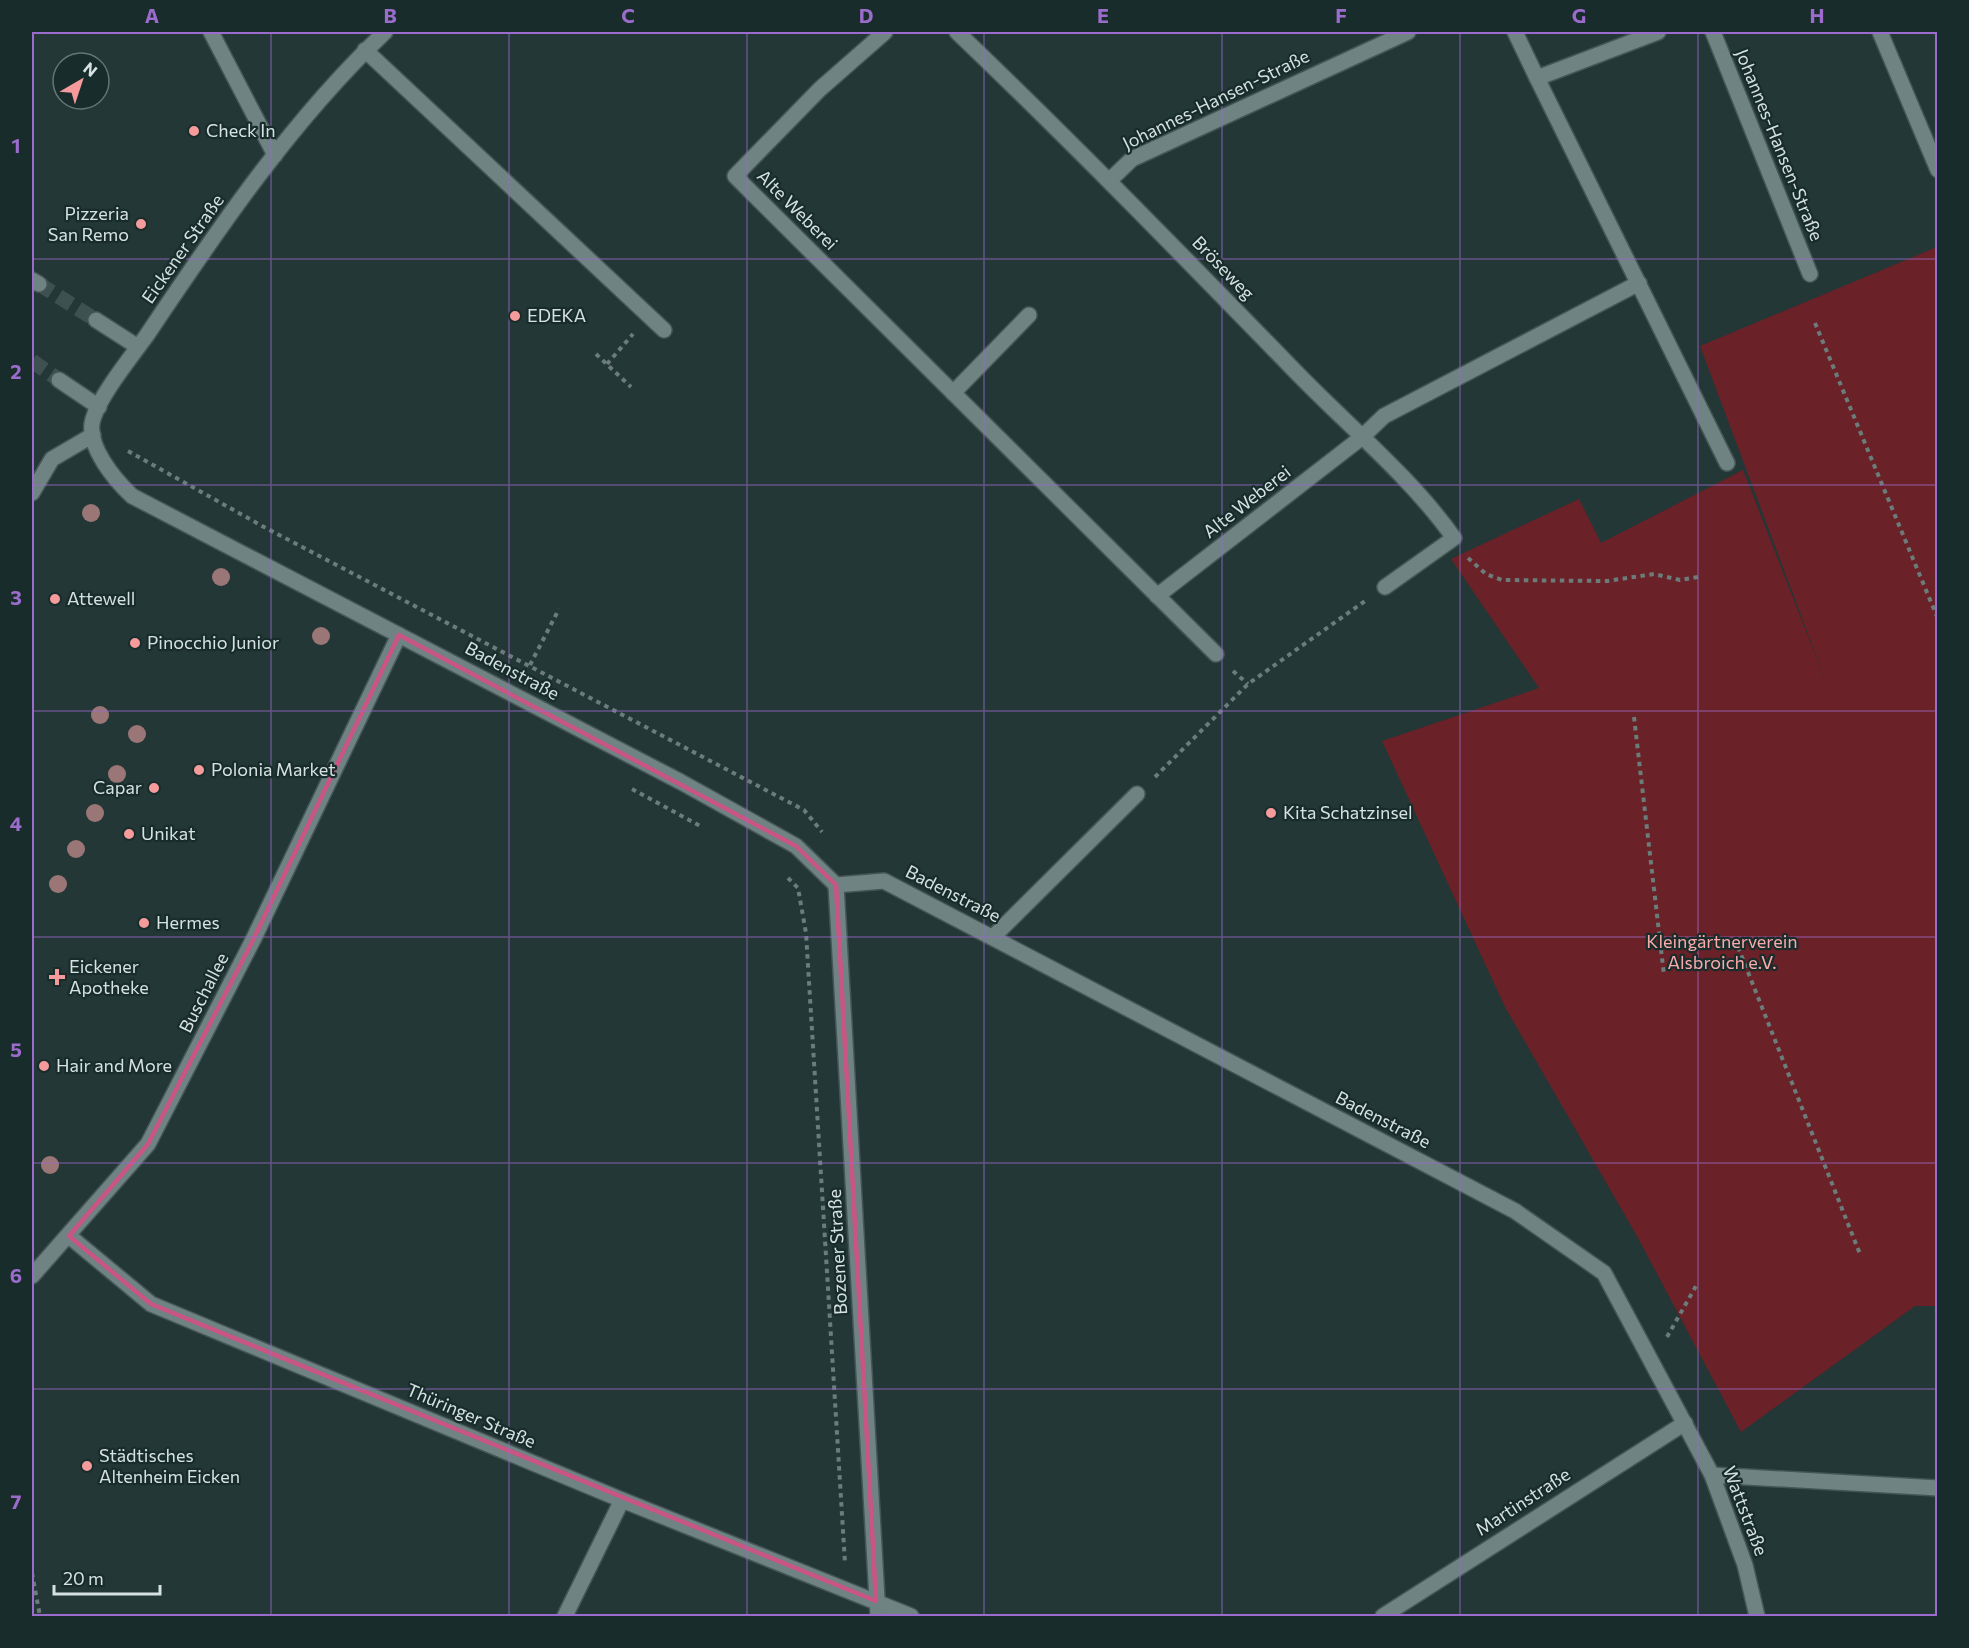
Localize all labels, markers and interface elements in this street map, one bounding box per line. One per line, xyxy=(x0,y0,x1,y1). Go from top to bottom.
text: A xyxy=(145,3,159,27)
text: B xyxy=(383,3,397,27)
text: C xyxy=(621,3,635,27)
text: D xyxy=(859,3,873,27)
text: E xyxy=(1097,3,1109,27)
text: F xyxy=(1335,3,1347,27)
text: G xyxy=(1572,3,1586,27)
text: H xyxy=(1810,3,1825,27)
street label: Johannes-Hansen-Straße xyxy=(1119,44,1313,154)
street label: Johannes-Hansen-Straße xyxy=(1731,45,1829,244)
north arrow xyxy=(51,51,111,111)
text: N xyxy=(80,58,101,80)
place label: Check In xyxy=(206,119,276,141)
marker: Check In xyxy=(187,124,201,138)
text: 1 xyxy=(11,133,21,157)
street label: Alte Weberei xyxy=(753,164,843,254)
street label: Eickener Straße xyxy=(136,190,228,307)
place label: Pizzeria San Remo xyxy=(48,202,129,245)
marker: Pizzeria San Remo xyxy=(134,217,148,231)
street label: Bröseweg xyxy=(1188,231,1260,304)
place label: EDEKA xyxy=(527,304,586,326)
marker: EDEKA xyxy=(508,309,522,323)
text: 2 xyxy=(10,359,22,383)
street label: Alte Weberei xyxy=(1198,460,1295,542)
text: 3 xyxy=(10,585,22,609)
place label: Attewell xyxy=(67,587,135,609)
marker: Attewell xyxy=(48,592,62,606)
place label: Pinocchio Junior xyxy=(147,631,279,653)
marker: Pinocchio Junior xyxy=(128,636,142,650)
street label: Badenstraße xyxy=(462,636,563,704)
place label: Polonia Market xyxy=(211,758,336,780)
marker: Polonia Market xyxy=(192,763,206,777)
place label: Capar xyxy=(93,776,142,798)
marker: Capar xyxy=(147,781,161,795)
place label: Kita Schatzinsel xyxy=(1283,801,1413,823)
marker: Kita Schatzinsel xyxy=(1264,806,1278,820)
text: 4 xyxy=(10,811,22,835)
place label: Unikat xyxy=(141,822,196,844)
marker: Unikat xyxy=(122,827,136,841)
street label: Badenstraße xyxy=(902,860,1005,926)
place label: Hermes xyxy=(156,911,220,933)
marker: Hermes xyxy=(137,916,151,930)
park label: Kleingärtnerverein Alsbroich e.V. xyxy=(1646,930,1798,973)
street label: Buschallee xyxy=(174,949,233,1036)
place label: Eickener Apotheke xyxy=(69,955,149,998)
marker: Eickener Apotheke xyxy=(50,970,64,984)
text: 5 xyxy=(10,1037,22,1061)
place label: Hair and More xyxy=(56,1054,172,1076)
marker: Hair and More xyxy=(37,1059,51,1073)
street label: Badenstraße xyxy=(1332,1086,1435,1152)
street label: Bozener Straße xyxy=(823,1189,851,1315)
text: 6 xyxy=(10,1263,22,1287)
street label: Thüringer Straße xyxy=(403,1378,539,1452)
place label: Städtisches Altenheim Eicken xyxy=(99,1444,240,1487)
marker: Städtisches Altenheim Eicken xyxy=(80,1459,94,1473)
street label: Martinstraße xyxy=(1471,1462,1574,1540)
street label: Wattstraße xyxy=(1719,1463,1773,1558)
text: 7 xyxy=(11,1489,22,1513)
scale bar xyxy=(54,1558,160,1596)
text: 20 m xyxy=(63,1567,104,1589)

